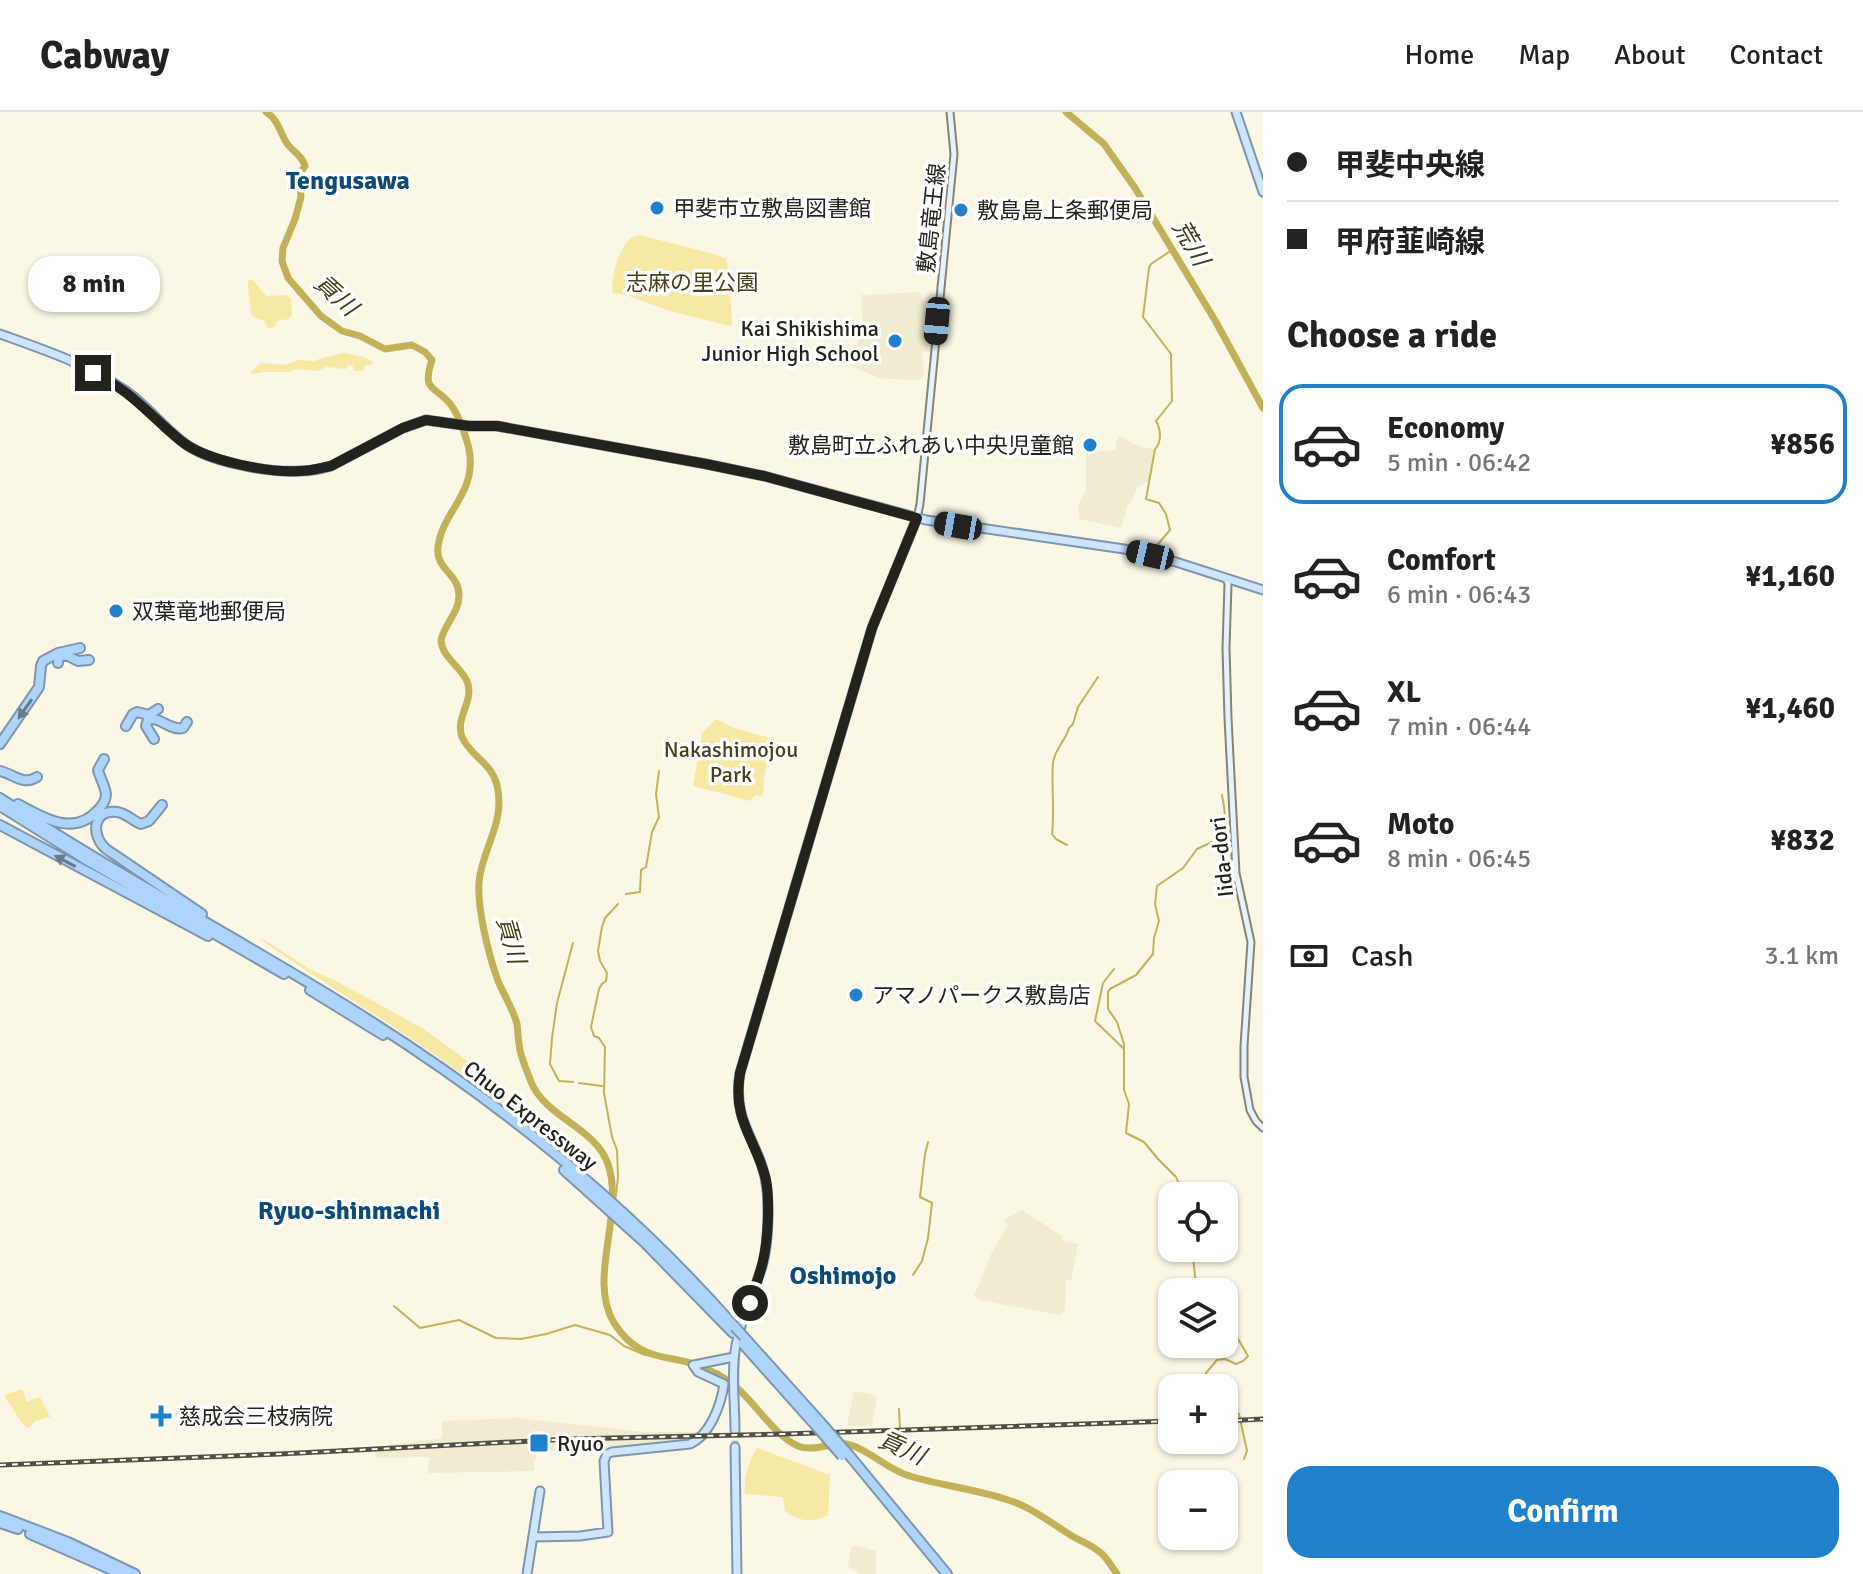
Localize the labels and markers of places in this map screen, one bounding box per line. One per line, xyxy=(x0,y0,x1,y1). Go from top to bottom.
place label: 甲斐市立敷島図書館 xyxy=(673,195,871,222)
place label: 敷島島上条郵便局 xyxy=(977,197,1153,224)
marker: 甲斐市立敷島図書館 xyxy=(648,199,666,217)
marker: 敷島島上条郵便局 xyxy=(952,201,970,219)
place label: Kai Shikishima Junior High School xyxy=(702,315,879,367)
marker: Kai Shikishima Junior High School xyxy=(886,332,904,350)
place label: 敷島町立ふれあい中央児童館 xyxy=(788,432,1074,459)
marker: 敷島町立ふれあい中央児童館 xyxy=(1081,436,1099,454)
place label: 双葉竜地郵便局 xyxy=(132,598,286,625)
marker: 双葉竜地郵便局 xyxy=(107,602,125,620)
place label: アマノパークス敷島店 xyxy=(872,982,1091,1009)
marker: アマノパークス敷島店 xyxy=(847,986,865,1004)
place label: 慈成会三枝病院 xyxy=(179,1403,333,1430)
marker: 慈成会三枝病院 xyxy=(150,1405,172,1427)
place label: Ryuo xyxy=(557,1430,604,1457)
marker: Ryuo xyxy=(528,1432,550,1454)

